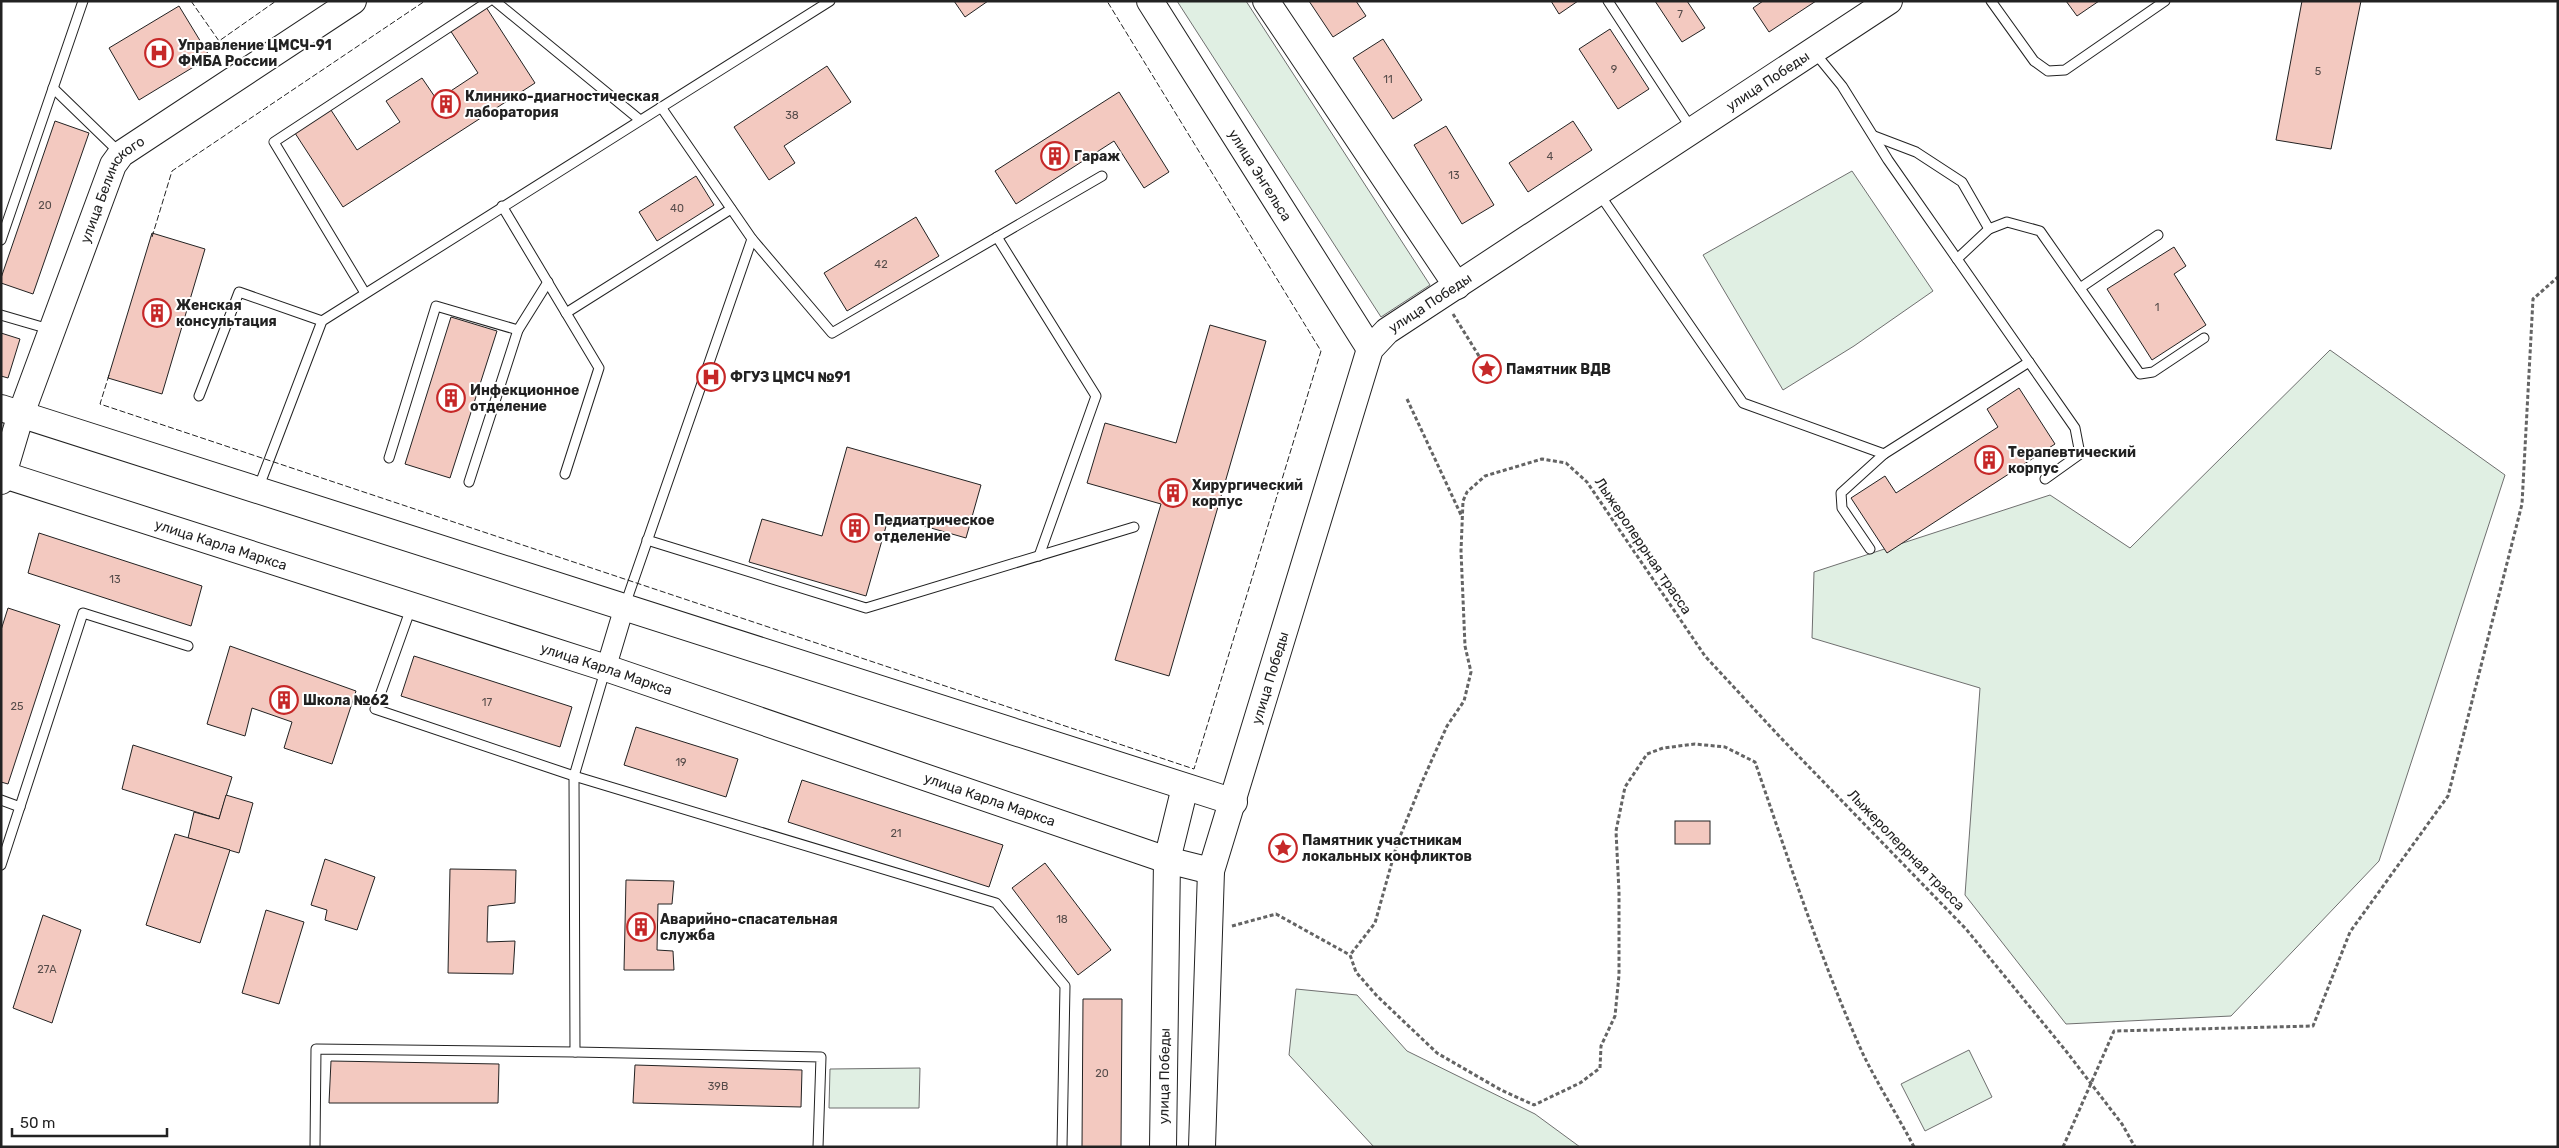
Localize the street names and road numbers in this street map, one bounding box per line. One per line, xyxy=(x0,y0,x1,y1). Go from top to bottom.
street label: улица Победы xyxy=(1723,47,1812,114)
street label: улица Энгельса xyxy=(1225,126,1295,224)
street label: улица Белинского xyxy=(76,132,148,245)
street label: улица Победы xyxy=(1385,269,1475,336)
street label: Лыжеролеррная трасса xyxy=(1591,474,1695,618)
street label: улица Карла Маркса xyxy=(153,515,289,574)
street label: улица Победы xyxy=(1248,629,1292,726)
street label: улица Карла Маркса xyxy=(538,639,675,699)
street label: улица Карла Маркса xyxy=(922,769,1058,830)
street label: Лыжеролеррная трасса xyxy=(1844,786,1968,914)
street label: улица Победы xyxy=(1155,1028,1173,1124)

